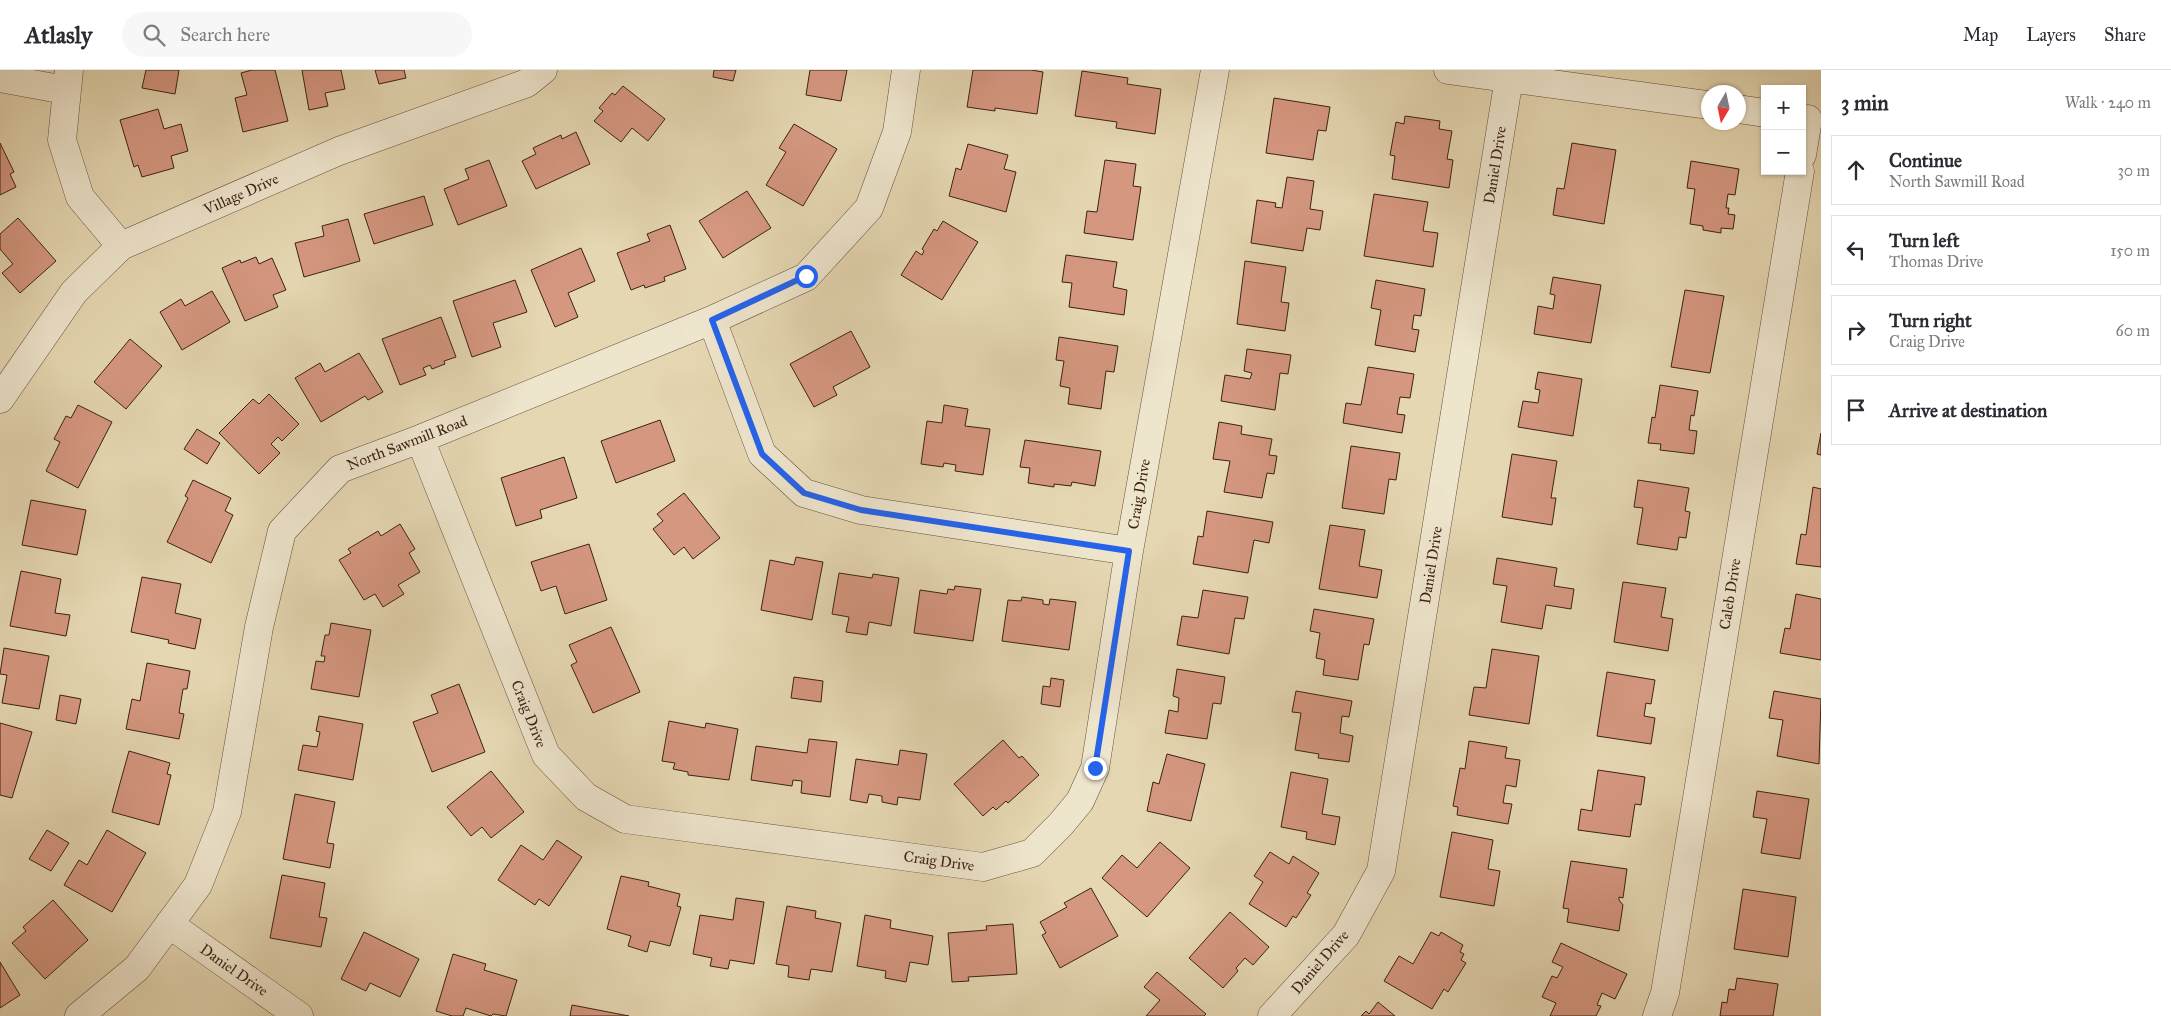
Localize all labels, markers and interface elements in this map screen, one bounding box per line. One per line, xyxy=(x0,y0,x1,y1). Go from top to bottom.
search box xyxy=(122,12,472,57)
text: Atlasly xyxy=(25,20,92,50)
icon: search xyxy=(140,21,168,49)
text: Search here xyxy=(180,23,270,46)
text: Map xyxy=(1963,24,1998,46)
text: Layers xyxy=(2026,24,2076,46)
text: Share xyxy=(2104,24,2146,46)
north arrow xyxy=(1701,85,1746,130)
map controls xyxy=(1761,85,1806,175)
button: + xyxy=(1761,85,1806,130)
text: 3 min xyxy=(1841,90,1889,116)
text: Walk · 240 m xyxy=(2065,93,2151,112)
street label: Daniel Drive xyxy=(1480,125,1510,205)
button: − xyxy=(1761,130,1806,175)
text: Continue xyxy=(1889,149,1962,172)
icon: ahead xyxy=(1842,156,1870,184)
text: 30 m xyxy=(2117,161,2150,180)
street label: Village Drive xyxy=(200,169,281,219)
text: North Sawmill Road xyxy=(1889,172,2025,191)
text: Turn left xyxy=(1889,229,1959,252)
icon: left xyxy=(1842,236,1870,264)
text: 150 m xyxy=(2110,241,2150,260)
text: Thomas Drive xyxy=(1889,252,1983,271)
route start xyxy=(795,265,818,288)
text: Turn right xyxy=(1889,309,1972,332)
icon: right xyxy=(1842,316,1870,344)
text: 60 m xyxy=(2116,321,2150,340)
text: Craig Drive xyxy=(1889,332,1965,351)
icon: arrive xyxy=(1842,396,1870,424)
text: Arrive at destination xyxy=(1889,399,2047,422)
street label: North Sawmill Road xyxy=(344,412,470,474)
street label: Craig Drive xyxy=(1124,457,1154,531)
street label: Daniel Drive xyxy=(1416,525,1446,605)
street label: Caleb Drive xyxy=(1715,557,1745,631)
street label: Craig Drive xyxy=(507,678,551,750)
route end xyxy=(1084,757,1107,780)
street label: Craig Drive xyxy=(902,847,976,875)
street label: Daniel Drive xyxy=(1287,926,1353,998)
street label: Daniel Drive xyxy=(197,940,271,1000)

